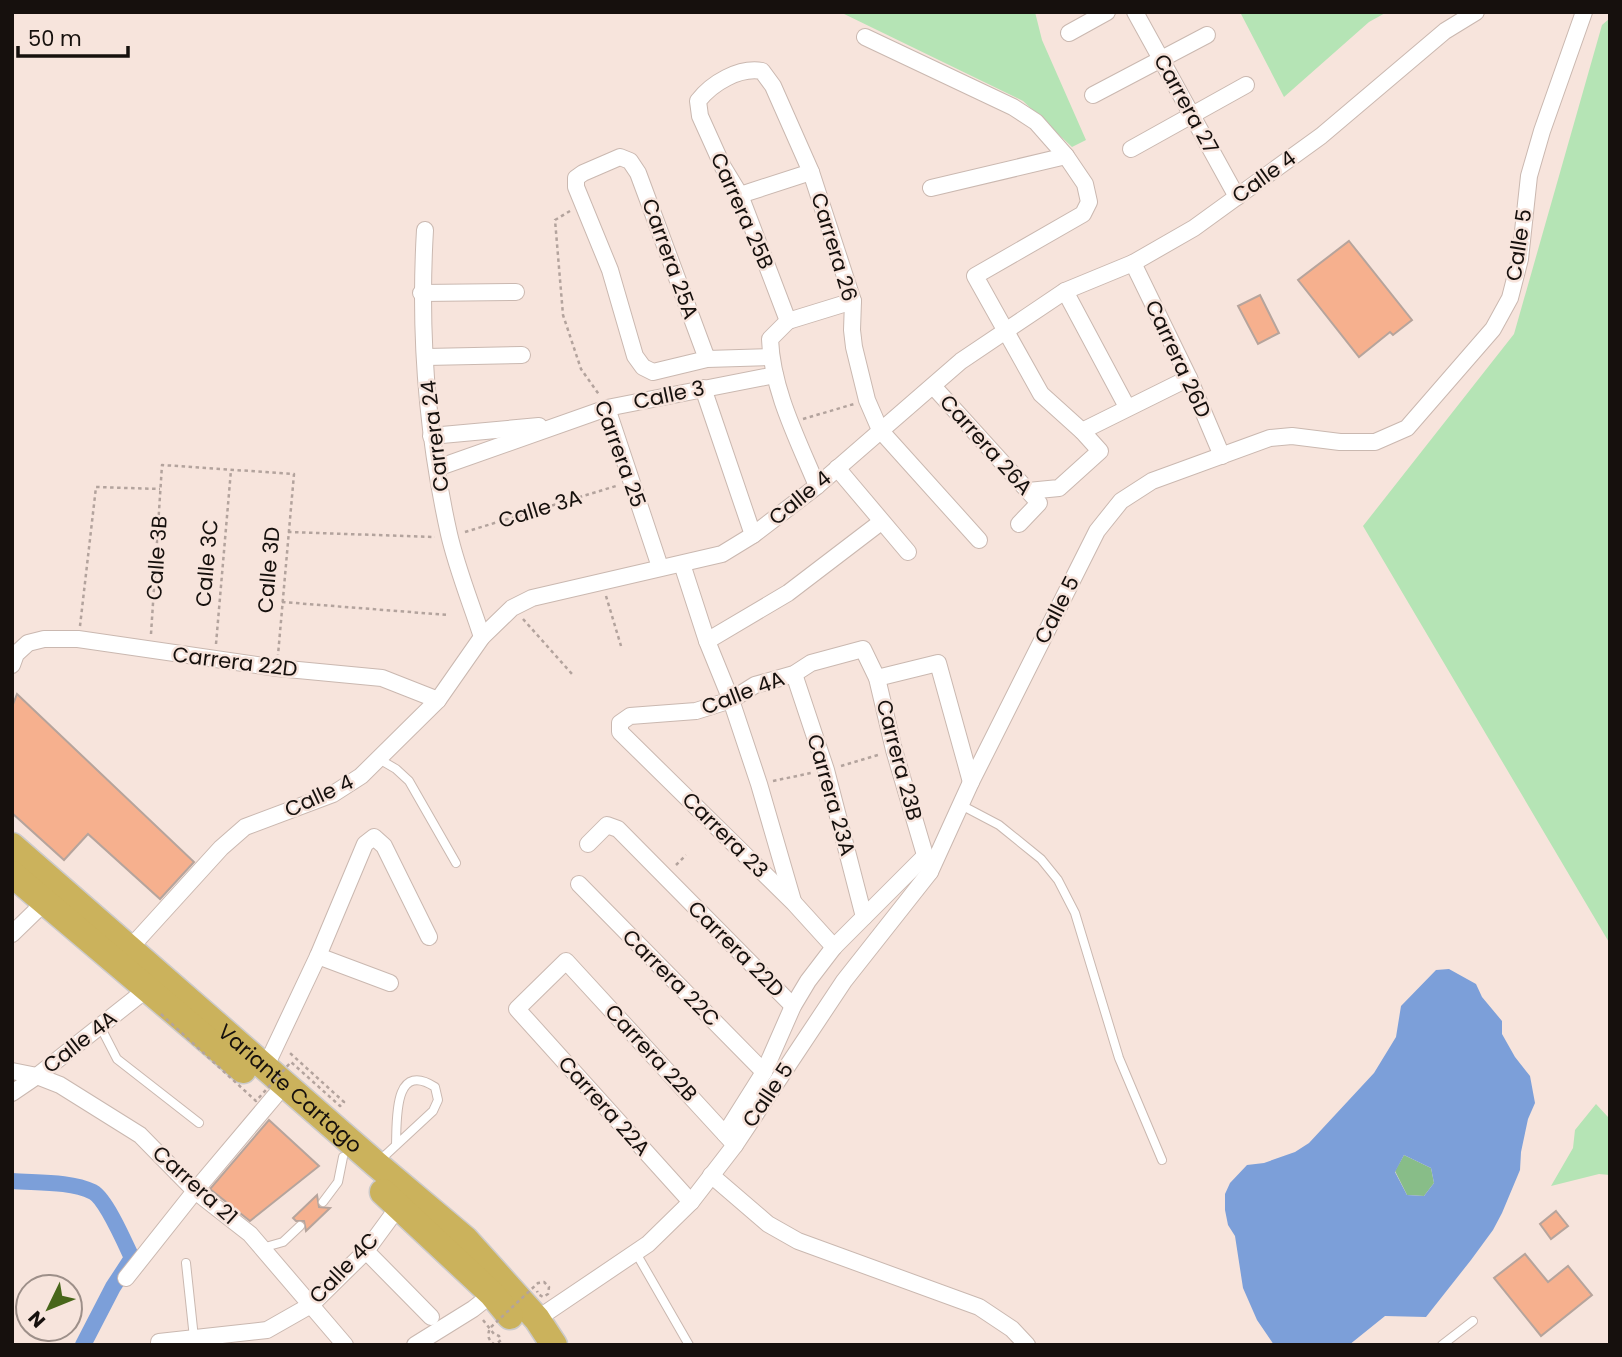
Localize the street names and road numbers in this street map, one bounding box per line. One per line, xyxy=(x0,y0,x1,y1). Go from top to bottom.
street label: Carrera 27 xyxy=(1147,49,1226,159)
street label: Calle 4 xyxy=(1226,144,1302,210)
street label: Carrera 25B xyxy=(704,148,781,274)
street label: Carrera 26 xyxy=(804,189,865,305)
street label: Carrera 25A xyxy=(635,195,706,323)
street label: Calle 5 xyxy=(1499,207,1539,283)
street label: Carrera 26D xyxy=(1138,295,1218,422)
street label: Calle 3 xyxy=(631,373,707,416)
street label: Carrera 24 xyxy=(413,379,456,493)
street label: Carrera 26A xyxy=(933,388,1039,501)
street label: Carrera 25 xyxy=(588,396,653,511)
street label: Calle 4 xyxy=(762,464,837,532)
street label: Calle 3A xyxy=(495,482,585,535)
street label: Calle 3B xyxy=(139,515,174,601)
street label: Calle 3C xyxy=(188,518,225,608)
street label: Calle 3D xyxy=(250,526,287,614)
street label: Calle 5 xyxy=(1027,571,1086,649)
street label: Carrera 22D xyxy=(171,639,299,684)
street label: Calle 4A xyxy=(697,663,789,722)
street label: Carrera 23B xyxy=(869,696,930,824)
street label: Carrera 23A xyxy=(800,731,863,859)
street label: Calle 4 xyxy=(280,767,358,824)
street label: Carrera 23 xyxy=(676,785,775,884)
street label: Carrera 22D xyxy=(682,894,791,1003)
street label: Carrera 22C xyxy=(616,922,727,1033)
street label: Carrera 22B xyxy=(599,998,704,1108)
street label: Calle 4A xyxy=(37,1003,123,1080)
street label: Variante Cartago xyxy=(212,1017,369,1160)
street label: Carrera 22A xyxy=(552,1049,657,1162)
street label: Calle 5 xyxy=(735,1057,800,1133)
street label: Carrera 21 xyxy=(146,1139,244,1231)
street label: Calle 4C xyxy=(302,1226,385,1310)

